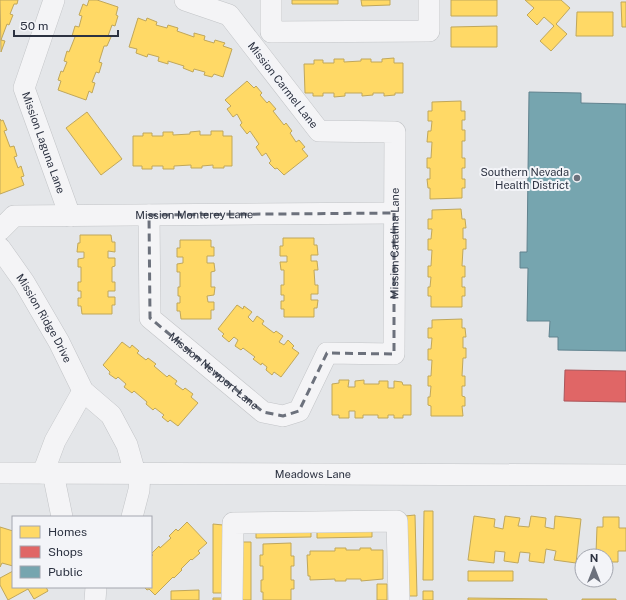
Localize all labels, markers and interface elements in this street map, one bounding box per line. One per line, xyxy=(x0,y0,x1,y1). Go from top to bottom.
scale bar xyxy=(14,12,118,38)
text: 50 m xyxy=(20,19,48,33)
street label: Mission Carmel Lane xyxy=(246,40,320,130)
street label: Mission Laguna Lane xyxy=(20,90,67,195)
place label: Southern Nevada Health District xyxy=(480,166,569,191)
marker: Southern Nevada Health District xyxy=(572,173,582,183)
street label: Mission Catalina Lane xyxy=(388,188,401,299)
street label: Mission Monterey Lane xyxy=(135,208,253,221)
street label: Mission Ridge Drive xyxy=(14,271,74,364)
street label: Mission Newport Lane xyxy=(166,330,261,412)
street label: Meadows Lane xyxy=(275,468,351,480)
legend xyxy=(12,516,152,588)
text: Homes xyxy=(48,525,87,539)
text: Shops xyxy=(48,545,83,559)
north arrow xyxy=(574,548,614,588)
text: N xyxy=(590,552,598,564)
text: Public xyxy=(48,565,83,579)

